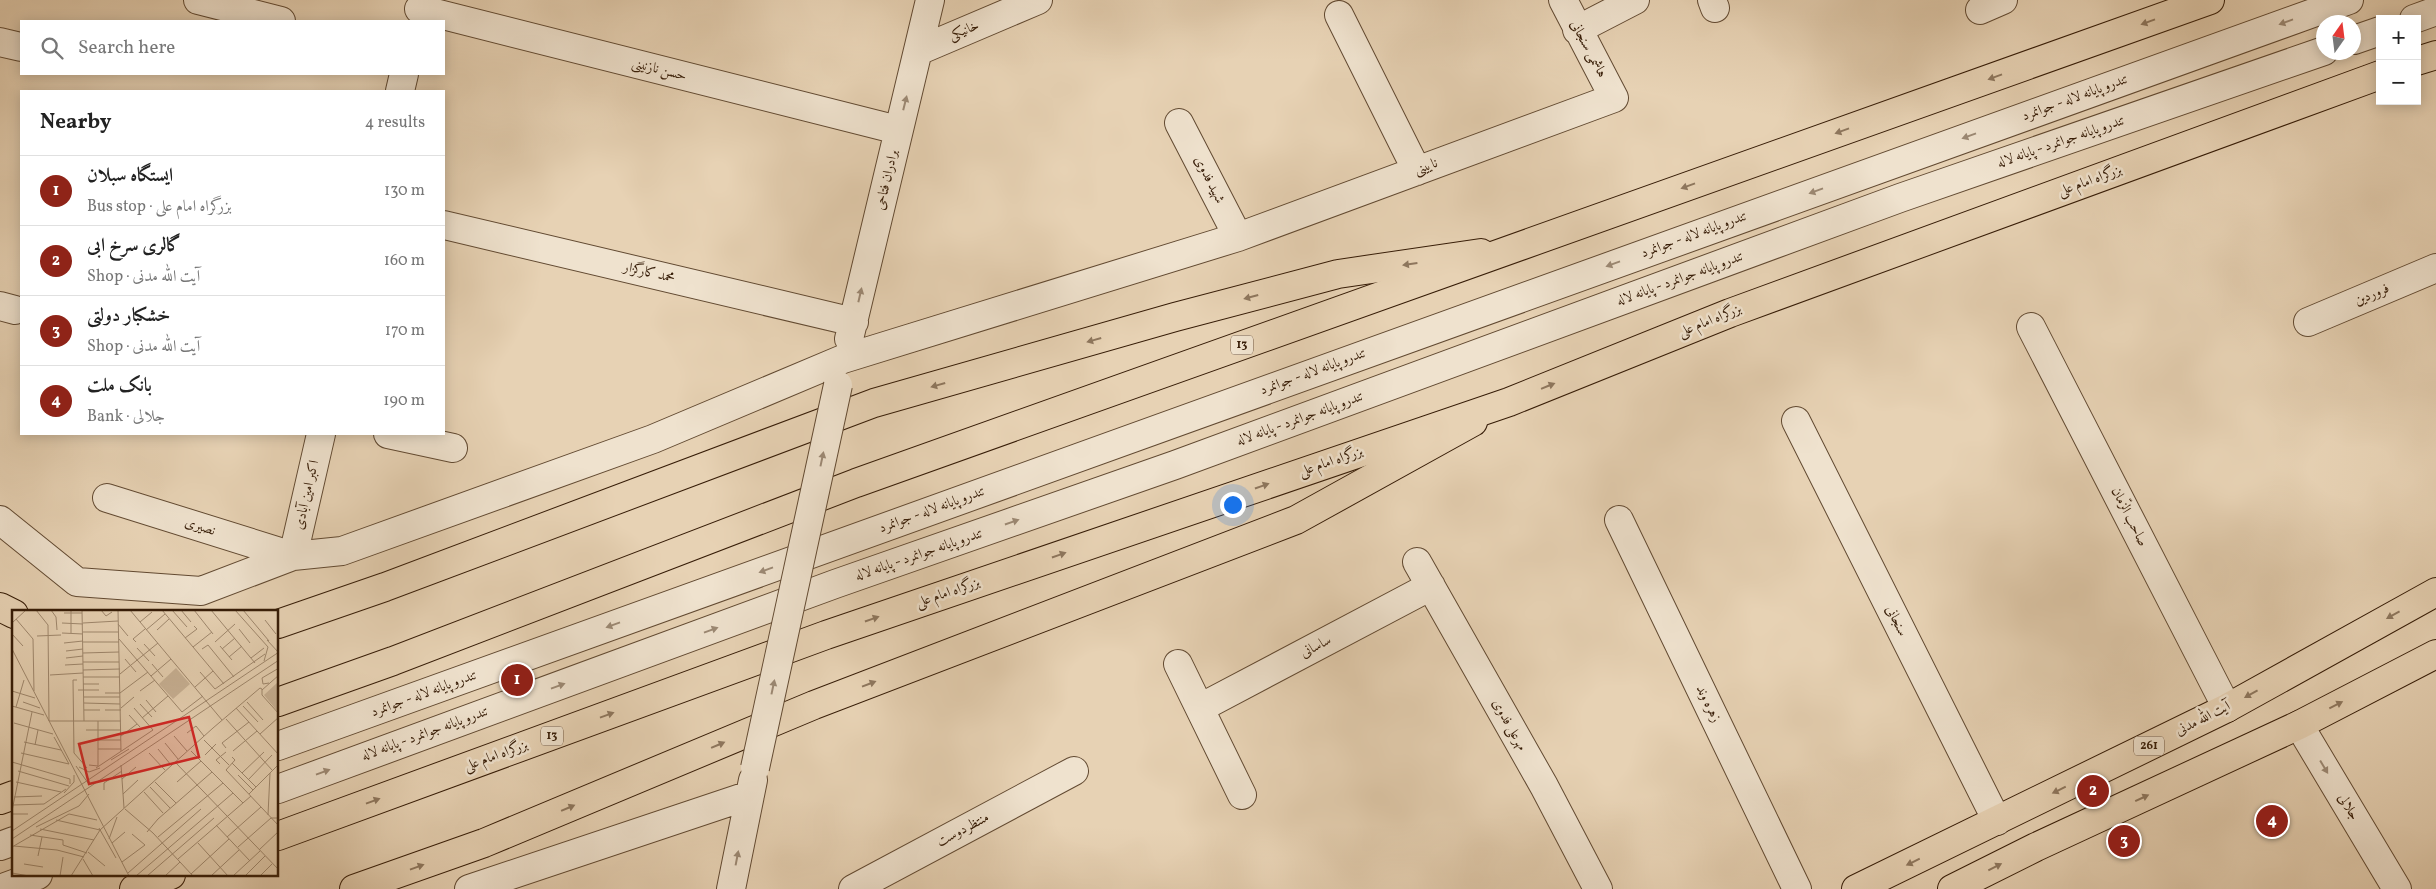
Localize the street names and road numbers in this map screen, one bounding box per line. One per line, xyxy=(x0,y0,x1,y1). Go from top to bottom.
street label: خانیکی xyxy=(946,16,982,46)
street label: هاشمی سنجانی xyxy=(1565,17,1611,81)
street label: حسن نازنینی xyxy=(630,54,688,86)
street label: تندرو پایانه لاله - جوانمرد xyxy=(2019,70,2131,126)
street label: تندرو پایانه جوانمرد - پایانه لاله xyxy=(1994,111,2128,173)
street label: برادران فتاحی xyxy=(871,147,903,212)
street label: شهید فدوی xyxy=(1189,153,1229,207)
street label: نایینی xyxy=(1412,154,1441,180)
street label: بزرگراه امام علی xyxy=(2055,160,2126,203)
street label: تندرو پایانه لاله - جوانمرد xyxy=(1638,207,1750,263)
street label: تندرو پایانه جوانمرد - پایانه لاله xyxy=(1614,247,1746,311)
street label: محمد کارگزار xyxy=(619,256,677,288)
street label: فروردین xyxy=(2352,279,2392,311)
street label: بزرگراه امام علی xyxy=(1675,299,1746,344)
road number: 13 xyxy=(1231,336,1253,354)
street label: تندرو پایانه لاله - جوانمرد xyxy=(1257,344,1369,400)
street label: تندرو پایانه جوانمرد - پایانه لاله xyxy=(1234,387,1366,451)
street label: بزرگراه امام علی xyxy=(1296,441,1367,484)
street label: اکبر امین آبادی xyxy=(290,458,324,532)
street label: تندرو پایانه لاله - جوانمرد xyxy=(876,482,988,538)
street label: صاحب الزّمان xyxy=(2106,483,2154,550)
street label: نصیری xyxy=(182,513,218,541)
street label: تندرو پایانه جوانمرد - پایانه لاله xyxy=(852,524,986,586)
street label: بزرگراه امام علی xyxy=(913,572,984,615)
street label: سنجانی xyxy=(1880,602,1912,640)
street label: ساسانی xyxy=(1297,631,1335,663)
street label: تندرو پایانه لاله - جوانمرد xyxy=(368,666,480,722)
street label: زهره وند xyxy=(1691,682,1725,726)
street label: آیت الله مدنی xyxy=(2171,694,2235,741)
street label: مهرعلی فدوی xyxy=(1487,696,1531,754)
street label: تندرو پایانه جوانمرد - پایانه لاله xyxy=(359,702,491,766)
road number: 13 xyxy=(541,726,563,746)
street label: بزرگراه امام علی xyxy=(461,735,532,778)
road number: 261 xyxy=(2134,736,2164,756)
street label: جلالی xyxy=(2333,790,2363,824)
street label: منتظردوست xyxy=(933,808,993,852)

